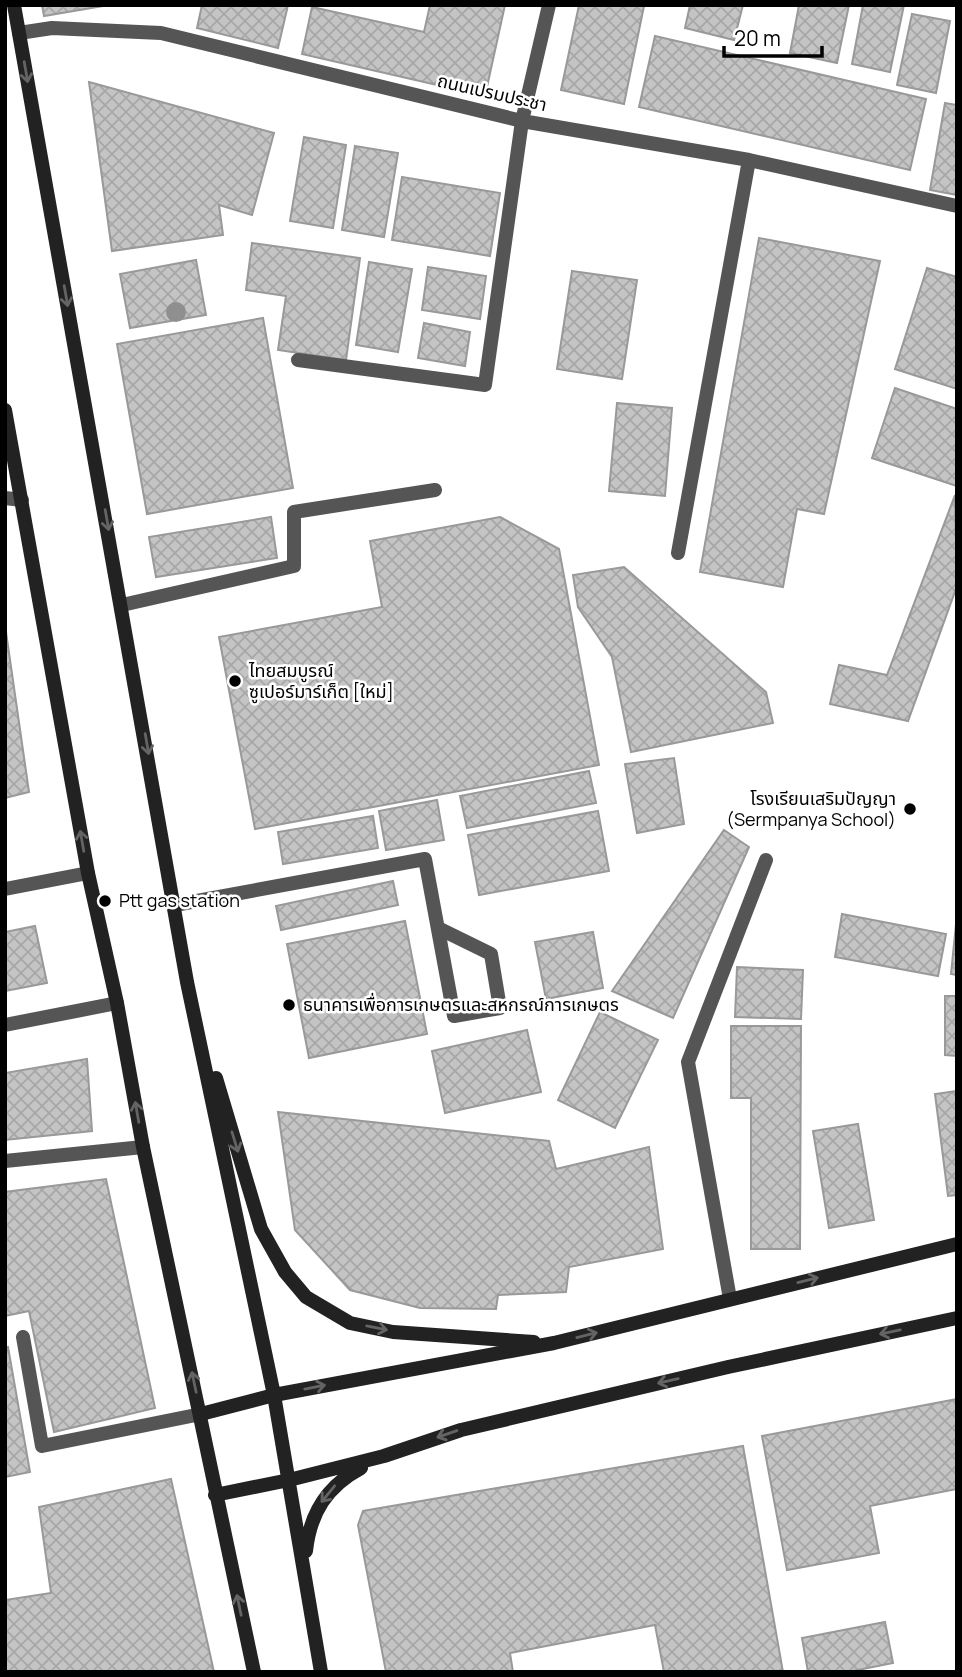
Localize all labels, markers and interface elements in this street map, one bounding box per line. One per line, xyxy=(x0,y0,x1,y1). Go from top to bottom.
scale bar xyxy=(724,14,822,58)
text: 20 m xyxy=(734,24,781,52)
one-way arrow xyxy=(20,60,33,83)
street label: ถนนเปรมประชา xyxy=(435,68,549,116)
one-way arrow xyxy=(60,284,73,307)
one-way arrow xyxy=(100,508,114,531)
place label: ไทยสมบูรณ์ ซูเปอร์มาร์เก็ต [ใหม่] xyxy=(248,658,394,704)
marker: ไทยสมบูรณ์ ซูเปอร์มาร์เก็ต [ใหม่] xyxy=(227,673,243,689)
one-way arrow xyxy=(141,732,154,755)
place label: โรงเรียนเสริมปัญญา (Sermpanya School) xyxy=(726,786,896,831)
marker: โรงเรียนเสริมปัญญา (Sermpanya School) xyxy=(902,801,918,817)
one-way arrow xyxy=(75,830,88,853)
place label: Ptt gas station xyxy=(119,888,240,912)
marker: Ptt gas station xyxy=(97,893,113,909)
place label: ธนาคารเพื่อการเกษตรและสหกรณ์การเกษตร xyxy=(303,992,619,1016)
marker: ธนาคารเพื่อการเกษตรและสหกรณ์การเกษตร xyxy=(281,997,297,1013)
one-way arrow xyxy=(130,1101,143,1124)
one-way arrow xyxy=(229,1130,242,1152)
one-way arrow xyxy=(796,1273,818,1286)
one-way arrow xyxy=(365,1322,388,1336)
one-way arrow xyxy=(879,1326,902,1340)
one-way arrow xyxy=(575,1328,598,1341)
one-way arrow xyxy=(187,1371,201,1394)
one-way arrow xyxy=(657,1375,680,1388)
one-way arrow xyxy=(303,1380,326,1394)
one-way arrow xyxy=(436,1429,458,1441)
one-way arrow xyxy=(321,1484,336,1502)
one-way arrow xyxy=(232,1594,246,1617)

